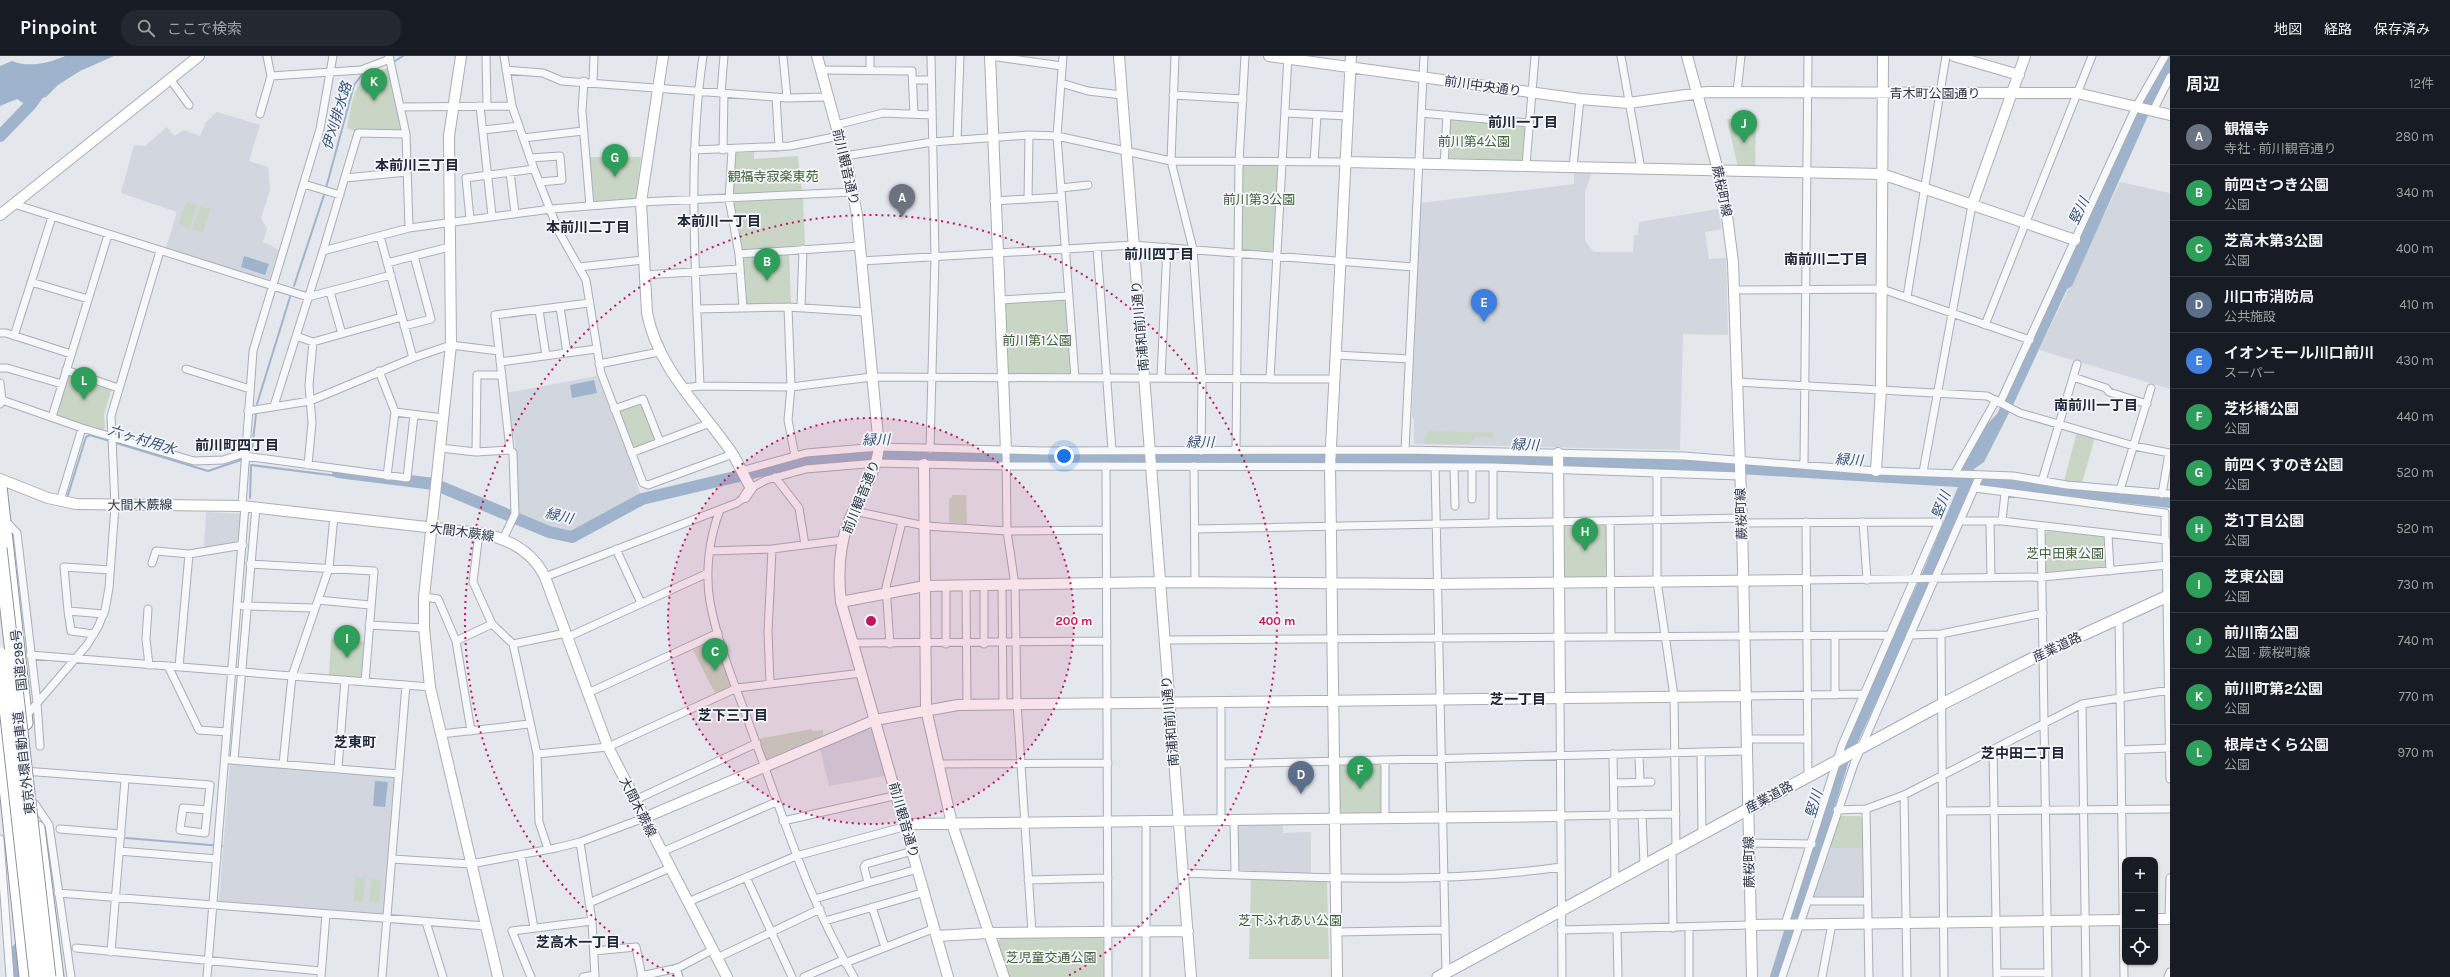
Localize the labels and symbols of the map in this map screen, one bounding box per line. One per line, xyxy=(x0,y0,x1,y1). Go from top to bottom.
pin: K xyxy=(361,68,387,101)
street label: 前川中央通り xyxy=(1443,73,1523,99)
water label: 伊刈排水路 xyxy=(319,79,356,152)
street label: 青木町公園通り xyxy=(1889,86,1981,101)
pin: J xyxy=(1731,110,1757,143)
district label: 前川一丁目 xyxy=(1488,114,1558,131)
street label: 前川観音通り xyxy=(830,127,862,207)
park label: 前川第4公園 xyxy=(1438,134,1510,149)
pin: G xyxy=(602,144,628,177)
district label: 本前川三丁目 xyxy=(375,157,459,174)
street label: 蕨桜町線 xyxy=(1709,164,1735,218)
park label: 観福寺寂楽東苑 xyxy=(727,169,819,184)
pin: A xyxy=(889,184,915,217)
park label: 前川第3公園 xyxy=(1223,192,1295,207)
water label: 竪川 xyxy=(2065,193,2094,227)
district label: 本前川一丁目 xyxy=(677,213,761,230)
district label: 本前川二丁目 xyxy=(546,219,630,236)
district label: 前川四丁目 xyxy=(1124,246,1194,263)
pin: B xyxy=(754,248,780,281)
district label: 南前川二丁目 xyxy=(1784,251,1868,268)
street label: 南浦和前川通り xyxy=(1129,280,1151,372)
pin: E xyxy=(1471,289,1497,322)
park label: 前川第1公園 xyxy=(1002,333,1072,348)
pin: L xyxy=(71,367,97,400)
district label: 南前川一丁目 xyxy=(2054,397,2138,414)
water label: 六ヶ村用水 xyxy=(106,422,180,459)
water label: 緑川 xyxy=(862,431,892,449)
water label: 緑川 xyxy=(1186,434,1216,451)
water label: 緑川 xyxy=(1511,436,1541,454)
district label: 前川町四丁目 xyxy=(195,437,279,454)
your location xyxy=(1054,446,1074,466)
water label: 緑川 xyxy=(1835,451,1865,469)
street label: 前川観音通り xyxy=(839,458,883,536)
water label: 竪川 xyxy=(1928,487,1955,521)
street label: 蕨桜町線 xyxy=(1733,488,1749,540)
street label: 大間木蕨線 xyxy=(107,497,173,513)
water label: 緑川 xyxy=(543,505,577,528)
pin: H xyxy=(1572,518,1598,551)
street label: 大間木蕨線 xyxy=(429,520,495,544)
park label: 芝中田東公園 xyxy=(2026,546,2104,561)
centre of rings xyxy=(864,614,878,628)
text: 200 m xyxy=(1056,614,1092,628)
text: 400 m xyxy=(1259,614,1295,628)
pin: I xyxy=(334,625,360,658)
street label: 国道298号 xyxy=(8,628,30,692)
street label: 産業道路 xyxy=(2030,629,2084,665)
pin: C xyxy=(702,638,728,671)
street label: 南浦和前川通り xyxy=(1159,675,1181,767)
district label: 芝一丁目 xyxy=(1490,691,1546,708)
district label: 芝下三丁目 xyxy=(698,707,768,724)
street label: 東京外環自動車道 xyxy=(10,710,38,816)
district label: 芝東町 xyxy=(334,734,376,751)
district label: 芝中田二丁目 xyxy=(1981,745,2065,762)
pin: F xyxy=(1347,756,1373,789)
pin: D xyxy=(1288,761,1314,794)
street label: 大間木蕨線 xyxy=(617,775,659,839)
street label: 産業道路 xyxy=(1743,778,1795,816)
street label: 前川観音通り xyxy=(886,780,922,860)
water label: 竪川 xyxy=(1802,786,1827,820)
street label: 蕨桜町線 xyxy=(1741,836,1757,888)
park label: 芝下ふれあい公園 xyxy=(1238,913,1342,928)
district label: 芝高木一丁目 xyxy=(536,934,620,951)
park label: 芝児童交通公園 xyxy=(1005,950,1097,965)

